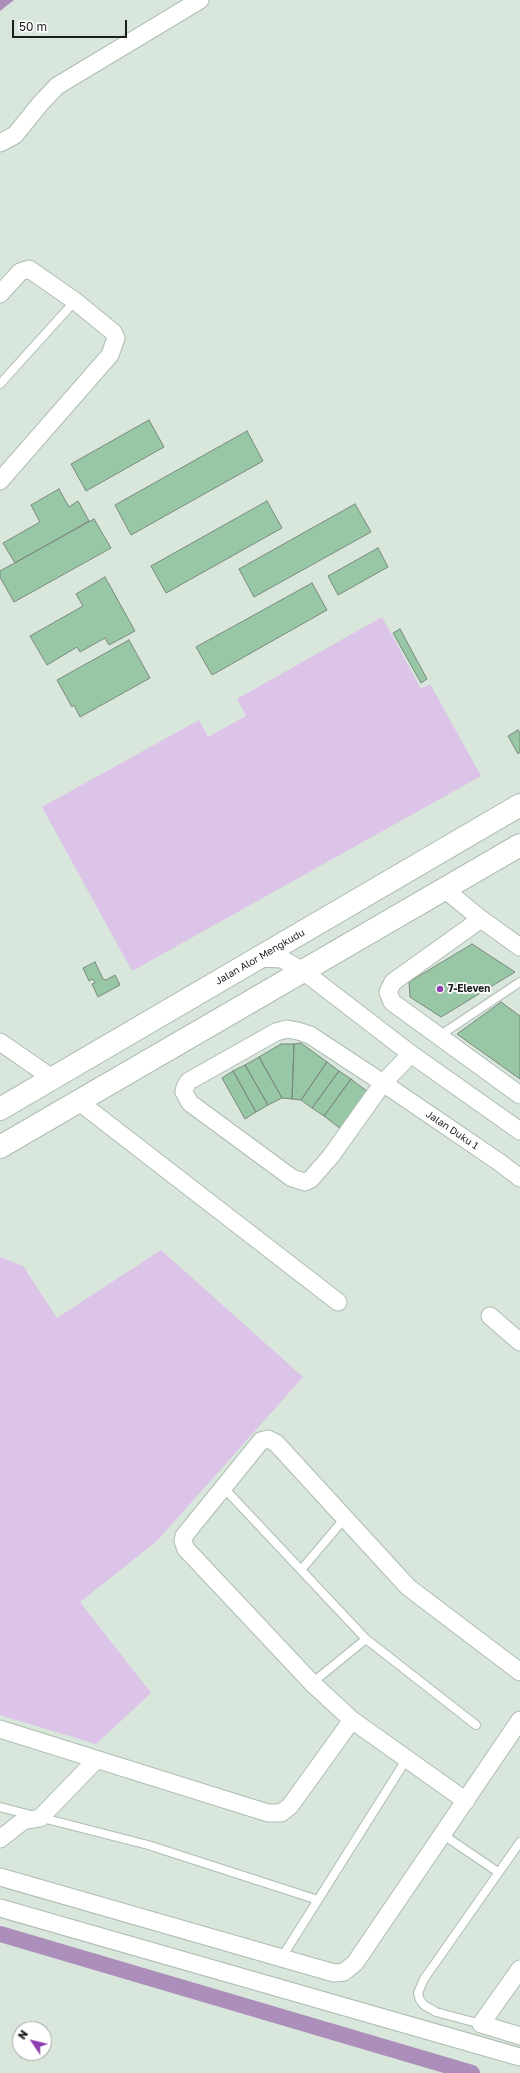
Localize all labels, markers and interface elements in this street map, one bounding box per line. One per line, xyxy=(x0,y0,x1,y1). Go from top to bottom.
scale bar xyxy=(14,12,129,38)
text: 50 m xyxy=(19,19,47,34)
street label: Jalan Alor Mengkudu xyxy=(213,926,307,988)
place label: 7-Eleven xyxy=(448,983,490,995)
marker: 7-Eleven xyxy=(435,984,445,994)
street label: Jalan Duku 1 xyxy=(423,1108,481,1152)
north arrow xyxy=(12,2021,52,2061)
text: N xyxy=(15,2027,30,2042)

